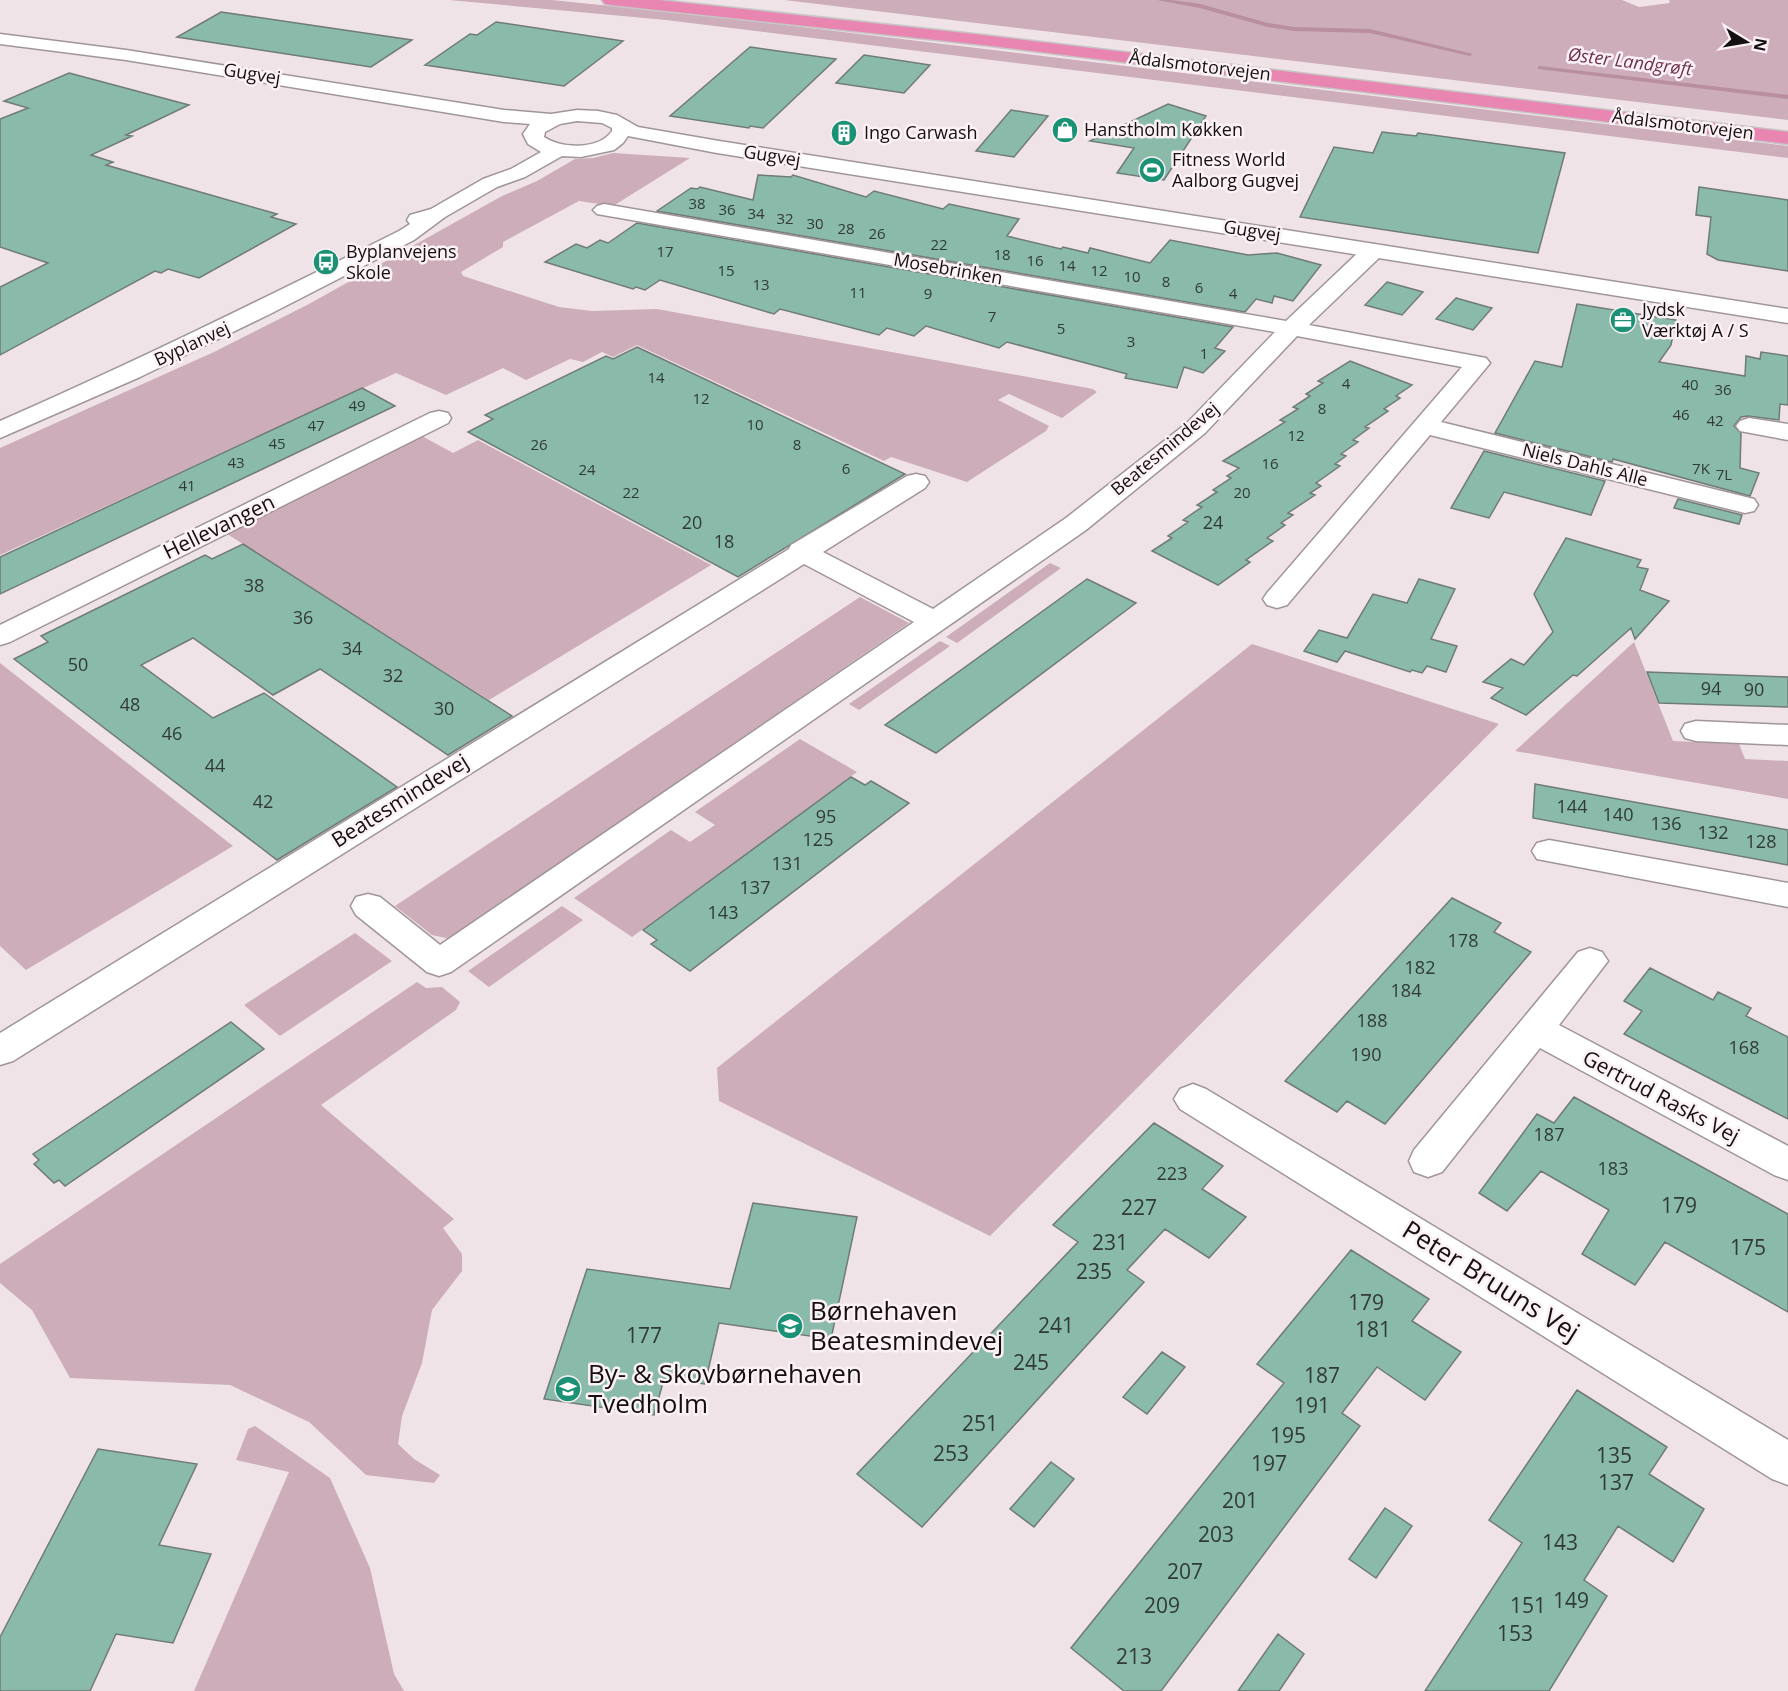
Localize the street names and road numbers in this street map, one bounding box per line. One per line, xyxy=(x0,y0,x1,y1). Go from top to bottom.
street label: Ådalsmotorvejen xyxy=(1128,44,1272,86)
street label: Gugvej xyxy=(222,57,282,89)
street label: Ådalsmotorvejen xyxy=(1611,103,1755,145)
street label: Gugvej xyxy=(742,139,802,171)
street label: Gugvej xyxy=(1222,214,1282,246)
street label: Mosebrinken xyxy=(892,247,1005,289)
street label: Byplanvej xyxy=(150,315,233,371)
street label: Beatesmindevej xyxy=(1105,396,1223,500)
street label: Niels Dahls Alle xyxy=(1520,437,1650,491)
street label: Hellevangen xyxy=(158,487,279,565)
street label: Beatesmindevej xyxy=(326,747,473,853)
street label: Gertrud Rasks Vej xyxy=(1578,1043,1745,1149)
street label: Peter Bruuns Vej xyxy=(1396,1211,1587,1349)

